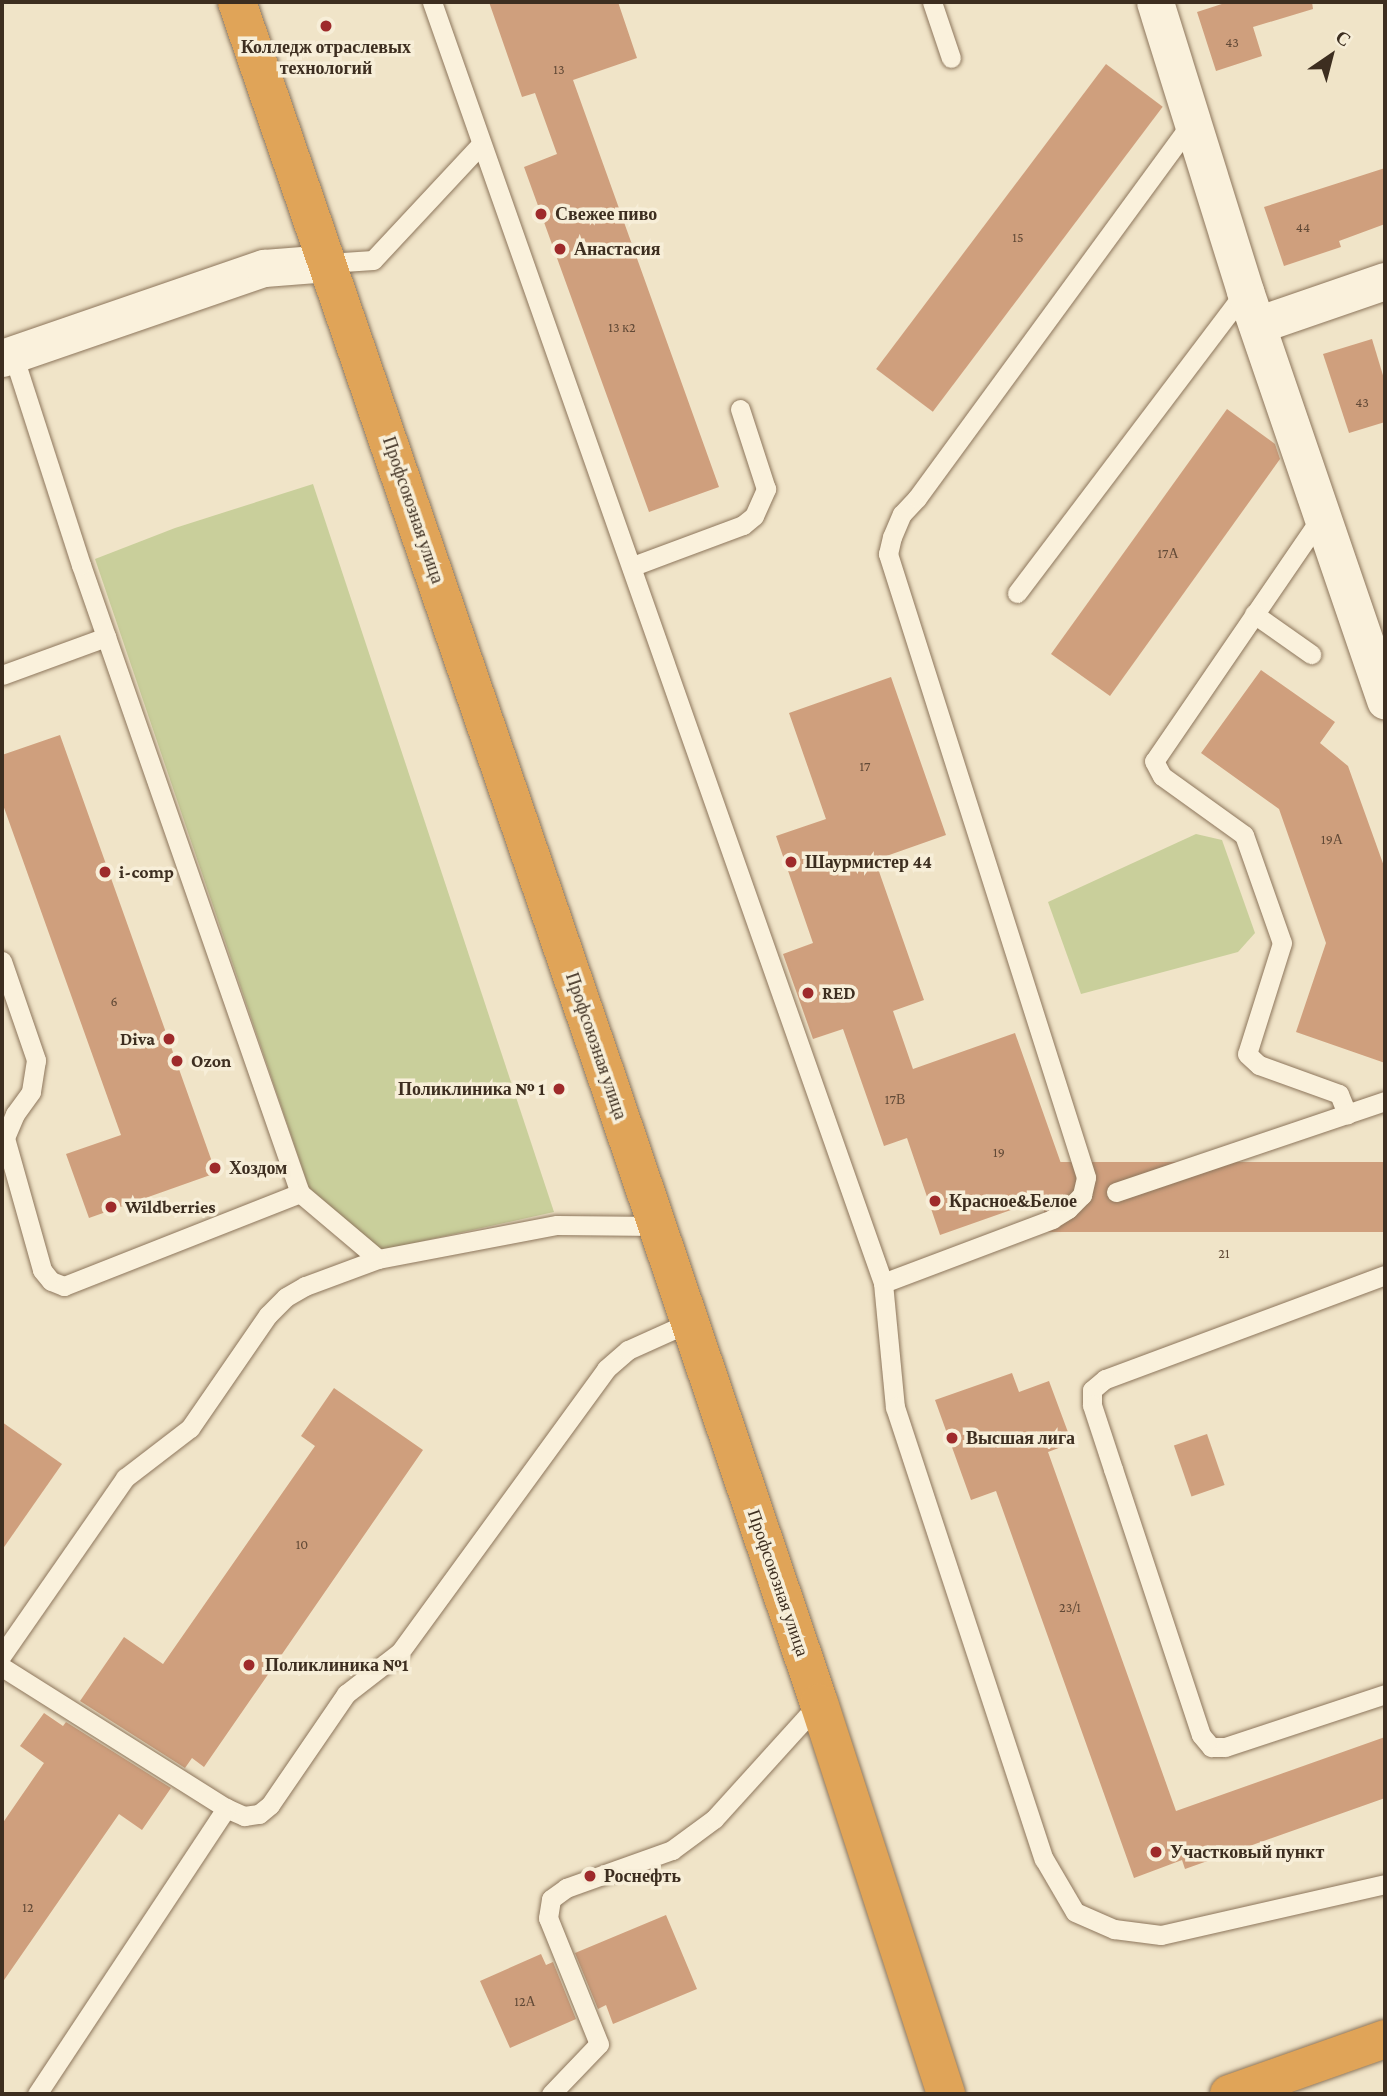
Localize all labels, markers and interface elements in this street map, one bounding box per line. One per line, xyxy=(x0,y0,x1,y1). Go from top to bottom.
marker: Колледж отраслевых технологий xyxy=(318,18,334,34)
north arrow xyxy=(1296,21,1366,91)
text: С xyxy=(1332,26,1355,51)
house number: 43 xyxy=(1225,34,1239,50)
place label: Колледж отраслевых технологий xyxy=(241,37,411,80)
house number: 13 xyxy=(553,61,565,77)
place label: Свежее пиво xyxy=(555,203,657,225)
marker: Свежее пиво xyxy=(533,206,549,222)
house number: 44 xyxy=(1296,219,1310,235)
house number: 15 xyxy=(1012,229,1024,245)
place label: Анастасия xyxy=(574,238,661,260)
marker: Анастасия xyxy=(552,241,568,257)
house number: 13 к2 xyxy=(608,319,636,335)
house number: 43 xyxy=(1355,394,1369,410)
street label: Профсоюзная улица xyxy=(378,434,448,586)
house number: 17А xyxy=(1157,545,1179,561)
house number: 17 xyxy=(859,758,871,774)
house number: 19А xyxy=(1321,831,1343,847)
place label: Шаурмистер 44 xyxy=(805,851,932,873)
marker: Шаурмистер 44 xyxy=(783,854,799,870)
place label: i-comp xyxy=(119,861,174,883)
marker: i-comp xyxy=(97,864,113,880)
street label: Профсоюзная улица xyxy=(561,970,631,1122)
place label: RED xyxy=(822,982,856,1004)
marker: RED xyxy=(800,985,816,1001)
house number: 6 xyxy=(110,993,118,1009)
place label: Diva xyxy=(120,1028,155,1050)
marker: Diva xyxy=(161,1031,177,1047)
place label: Ozon xyxy=(191,1050,231,1072)
marker: Ozon xyxy=(169,1053,185,1069)
place label: Поликлиника № 1 xyxy=(398,1078,545,1100)
marker: Поликлиника № 1 xyxy=(551,1081,567,1097)
house number: 17В xyxy=(885,1091,905,1107)
house number: 19 xyxy=(993,1144,1005,1160)
place label: Хоздом xyxy=(229,1157,287,1179)
marker: Хоздом xyxy=(207,1160,223,1176)
place label: Красное&Белое xyxy=(949,1190,1077,1212)
marker: Красное&Белое xyxy=(927,1193,943,1209)
place label: Wildberries xyxy=(125,1196,216,1218)
marker: Wildberries xyxy=(103,1199,119,1215)
house number: 21 xyxy=(1218,1245,1230,1261)
place label: Высшая лига xyxy=(966,1427,1075,1449)
marker: Высшая лига xyxy=(944,1430,960,1446)
street label: Профсоюзная улица xyxy=(743,1507,813,1659)
house number: 10 xyxy=(296,1536,308,1552)
house number: 23/1 xyxy=(1059,1599,1081,1615)
place label: Поликлиника №1 xyxy=(265,1654,409,1676)
marker: Поликлиника №1 xyxy=(239,1655,259,1675)
place label: Участковый пункт xyxy=(1170,1841,1324,1863)
marker: Участковый пункт xyxy=(1148,1844,1164,1860)
place label: Роснефть xyxy=(604,1865,681,1887)
marker: Роснефть xyxy=(582,1868,598,1884)
house number: 12 xyxy=(22,1899,34,1915)
house number: 12А xyxy=(514,1993,536,2009)

